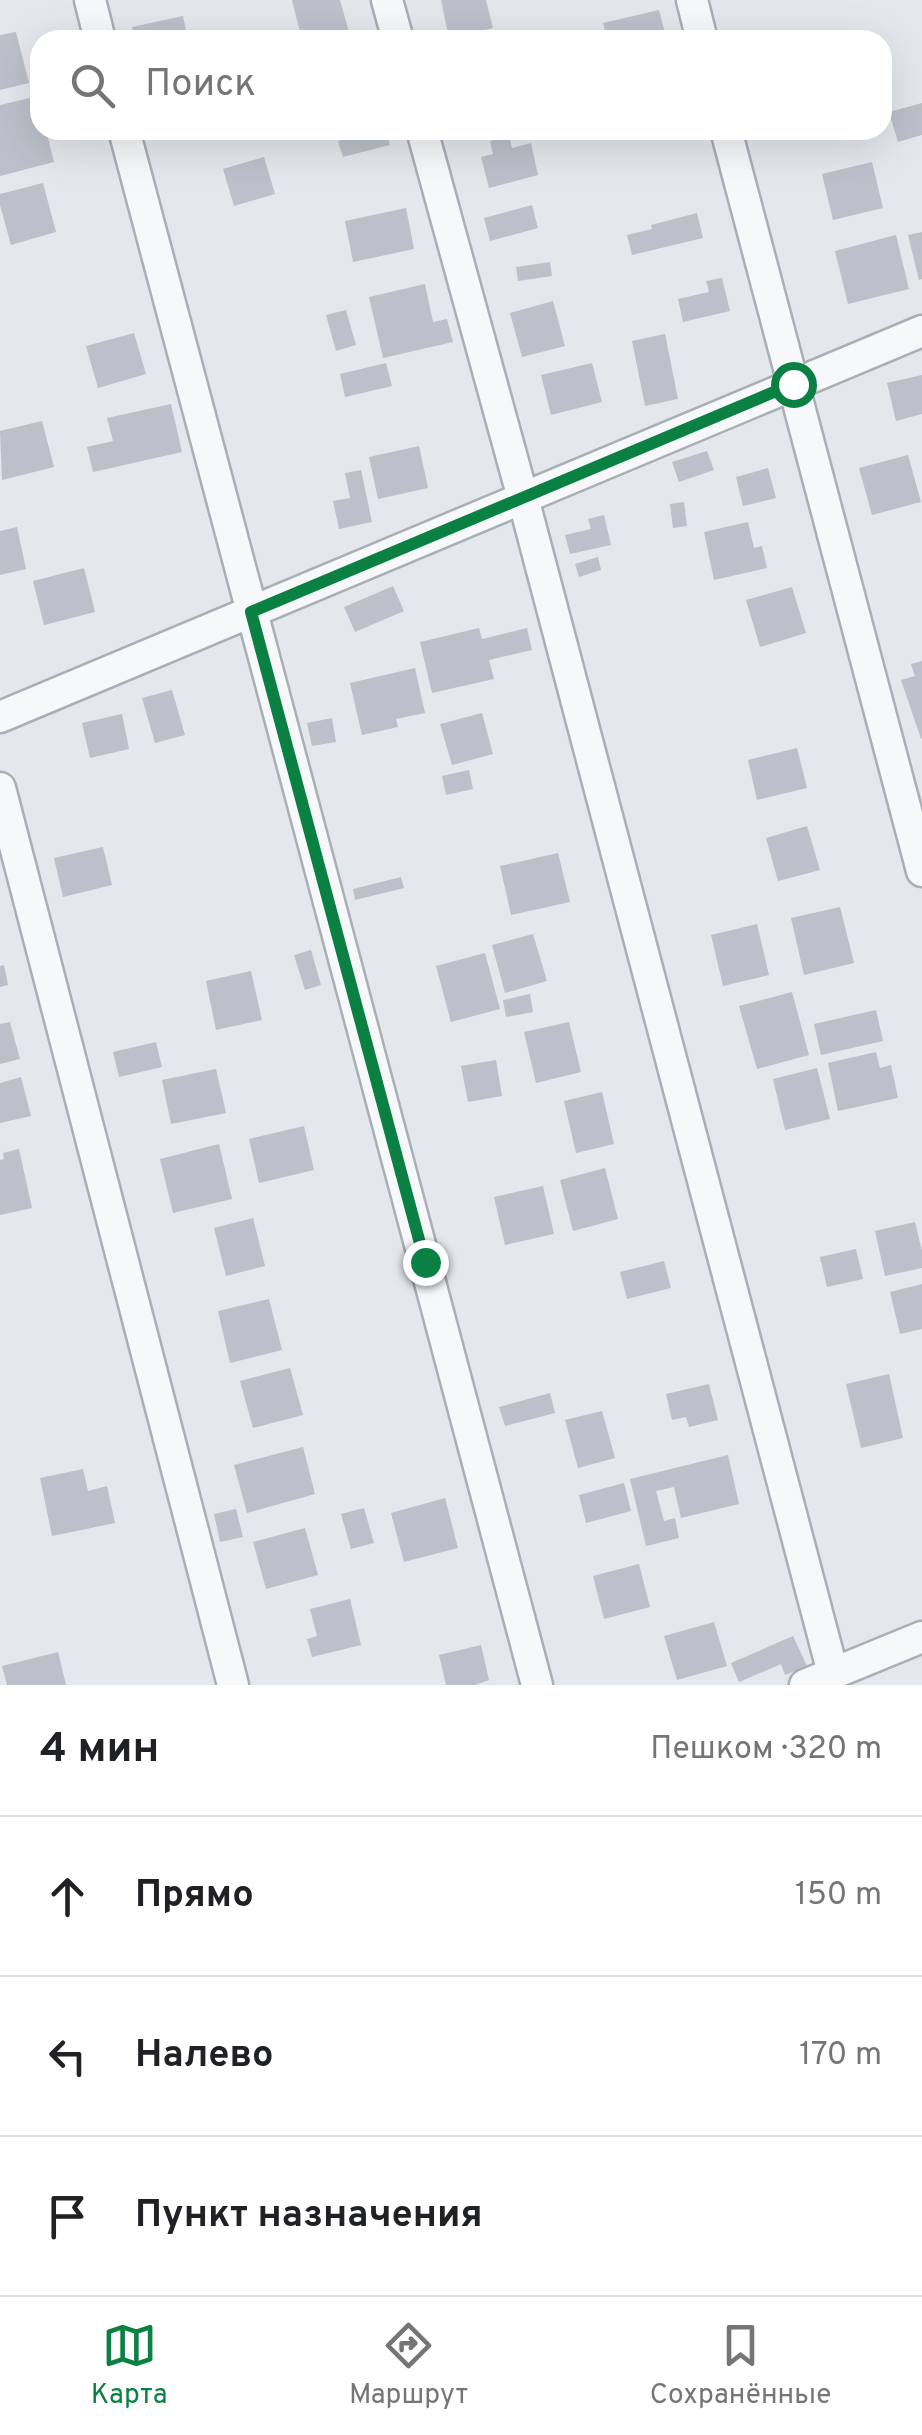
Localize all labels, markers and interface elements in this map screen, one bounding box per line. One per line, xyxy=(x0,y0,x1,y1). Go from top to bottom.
search box xyxy=(30,30,892,140)
icon: search xyxy=(65,58,120,113)
text: Поиск xyxy=(145,61,256,110)
route start xyxy=(771,362,817,408)
route end xyxy=(403,1240,449,1286)
text: 4 мин xyxy=(40,1724,159,1777)
text: Пешком · 320 m xyxy=(650,1730,882,1770)
icon: ahead xyxy=(40,1869,95,1924)
text: Прямо xyxy=(135,1872,254,1921)
text: 150 m xyxy=(795,1876,882,1916)
icon: left xyxy=(40,2029,95,2084)
text: Налево xyxy=(135,2032,274,2081)
text: 170 m xyxy=(799,2036,882,2076)
icon: arrive xyxy=(40,2189,95,2244)
text: Пункт назначения xyxy=(135,2192,483,2241)
tab: Карта xyxy=(91,2318,167,2414)
tab: Маршрут xyxy=(349,2318,468,2414)
tab: Сохранённые xyxy=(650,2318,831,2414)

